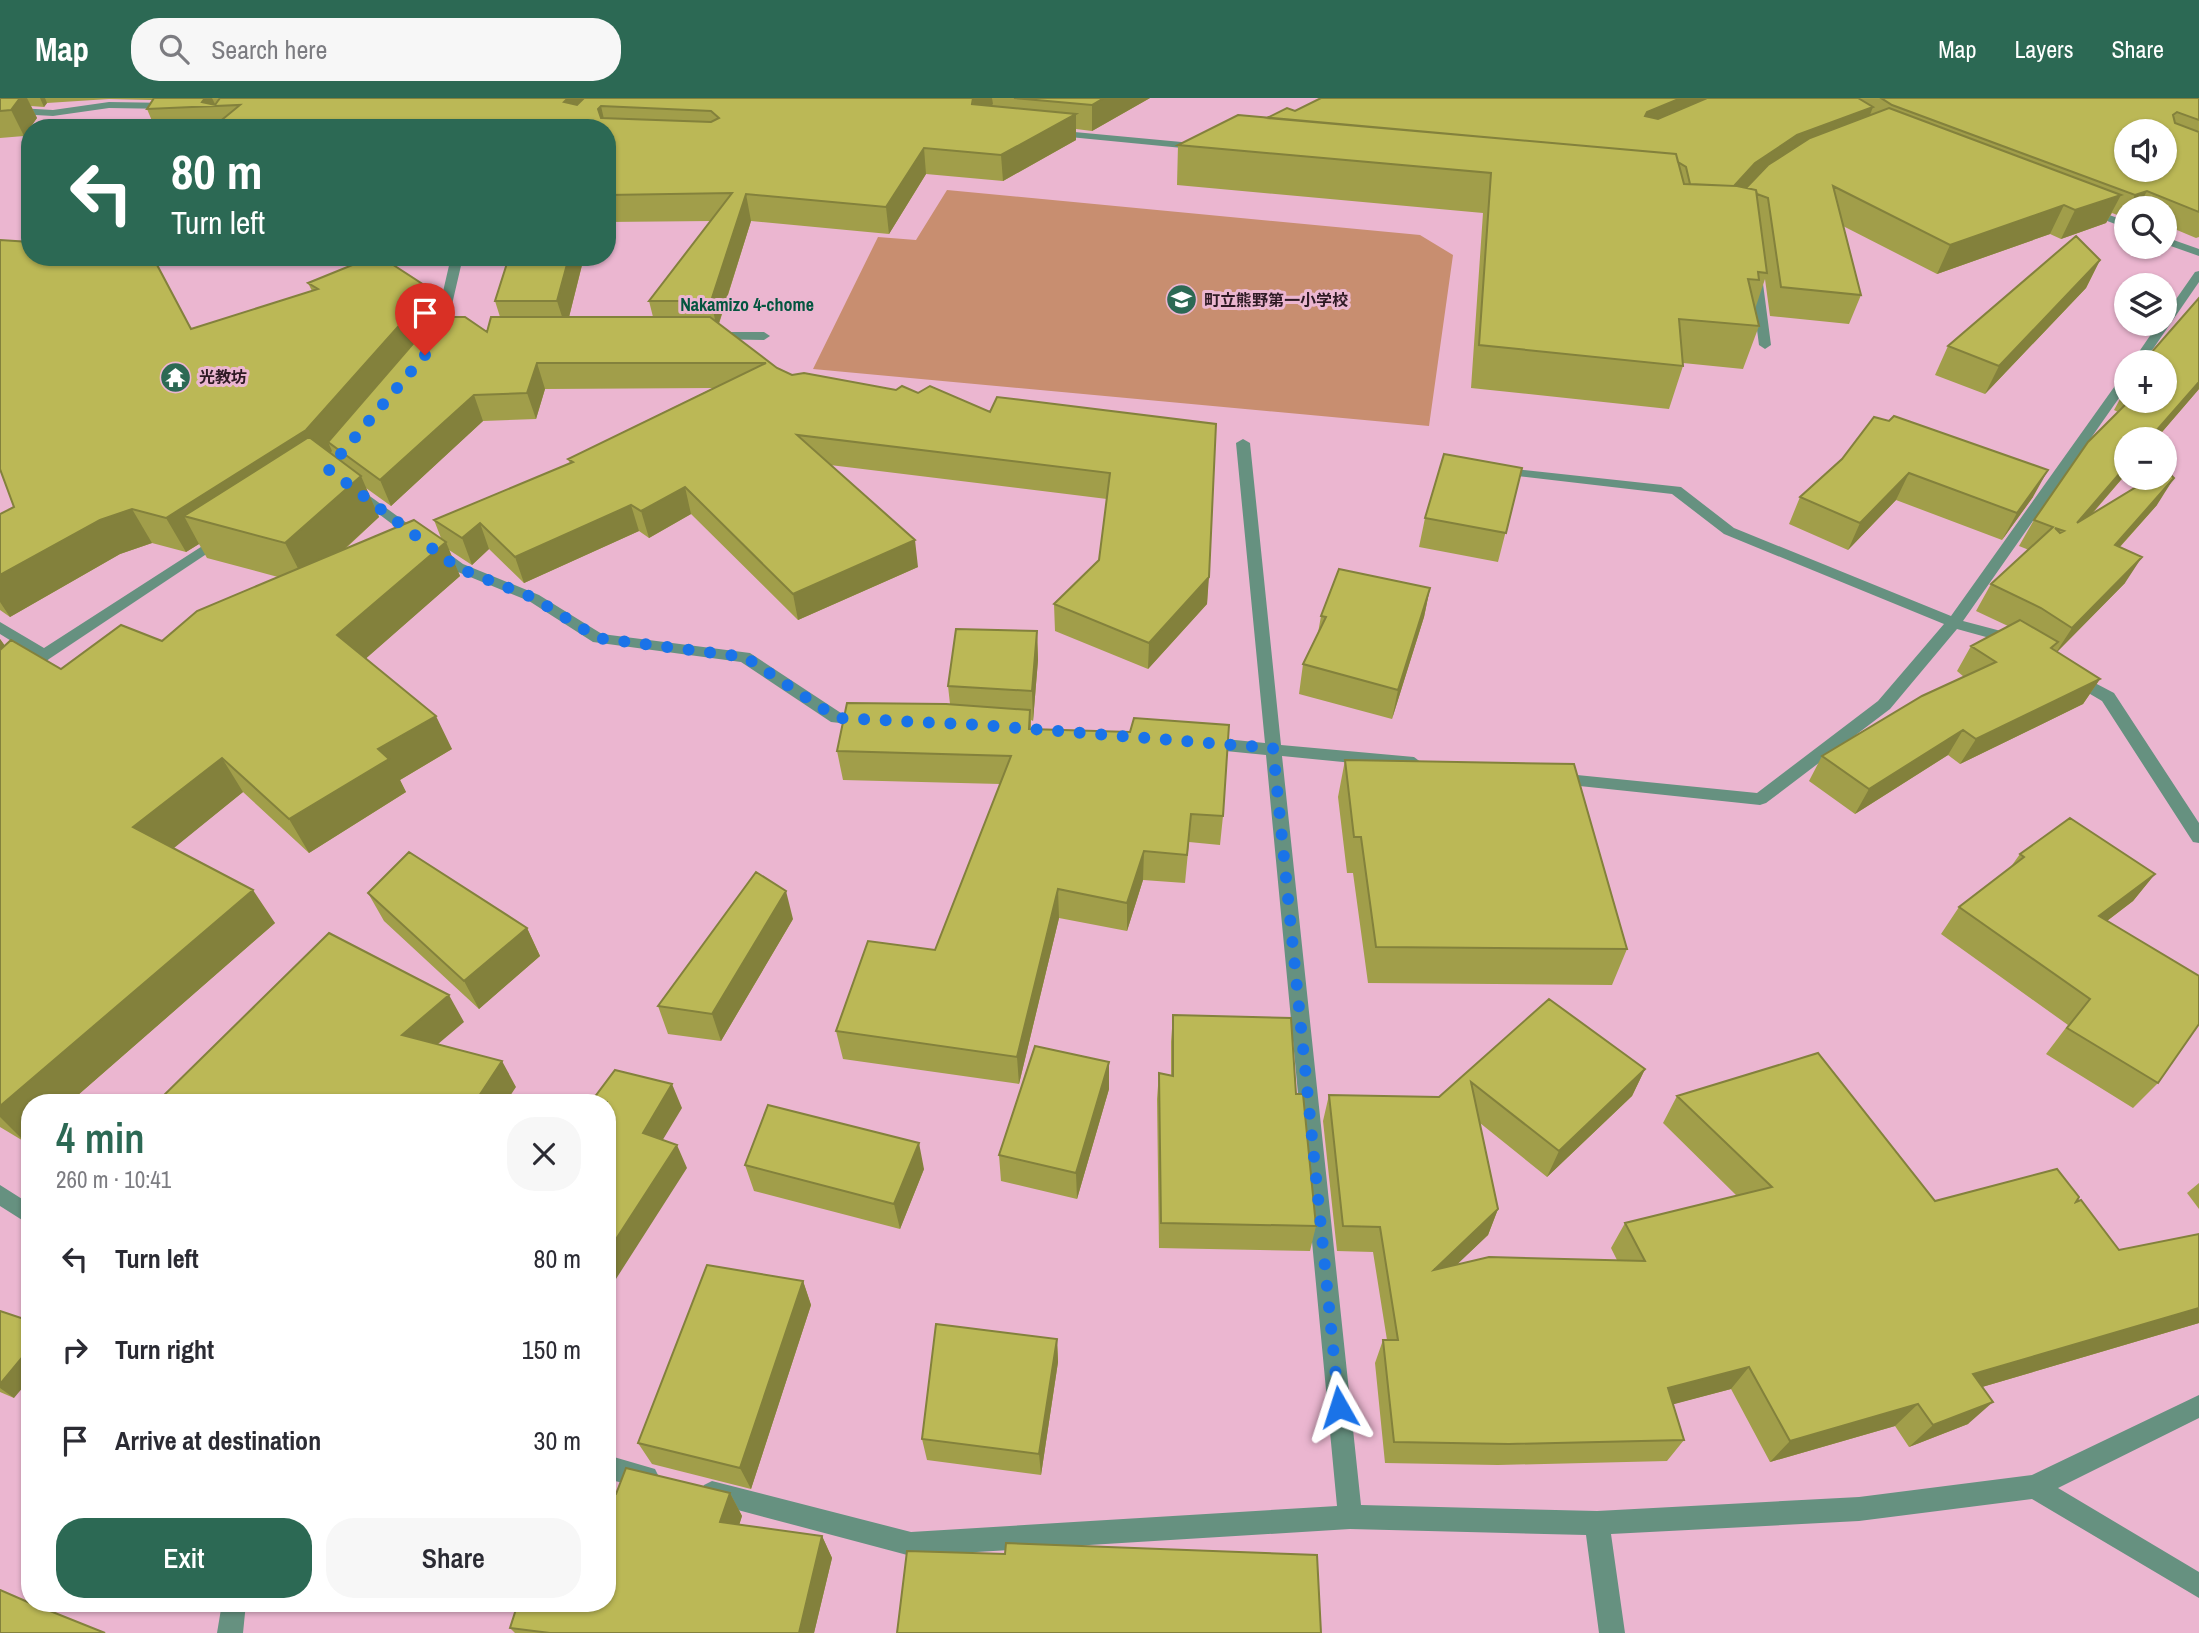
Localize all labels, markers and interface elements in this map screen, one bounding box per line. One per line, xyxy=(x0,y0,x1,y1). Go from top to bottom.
search box xyxy=(131,18,621,81)
text: Map xyxy=(35,27,89,71)
icon: search xyxy=(155,30,193,68)
text: Search here xyxy=(211,32,327,67)
text: Map xyxy=(1938,33,1976,65)
text: Layers xyxy=(2014,33,2073,65)
text: Share xyxy=(2111,33,2164,65)
map controls xyxy=(2114,119,2177,490)
button: sound xyxy=(2114,119,2177,182)
text: 80 m xyxy=(171,138,263,204)
icon: left xyxy=(56,147,147,238)
button: search xyxy=(2114,196,2177,259)
text: Turn left xyxy=(171,201,265,244)
button: layers xyxy=(2114,273,2177,336)
pin xyxy=(395,283,455,355)
school or university icon: 町立熊野第一小学校 xyxy=(1164,283,1198,317)
place label: 町立熊野第一小学校 xyxy=(1204,289,1348,311)
district label: Nakamizo 4-chome xyxy=(680,292,814,317)
icon: arrive xyxy=(406,294,444,332)
button: + xyxy=(2114,350,2177,413)
temple icon: 光教坊 xyxy=(159,360,193,394)
place label: 光教坊 xyxy=(199,366,247,388)
button: − xyxy=(2114,427,2177,490)
text: 4 min xyxy=(56,1110,145,1166)
button: close xyxy=(507,1117,581,1191)
text: 260 m · 10:41 xyxy=(56,1164,171,1195)
icon: left xyxy=(56,1240,94,1278)
text: Turn left xyxy=(115,1241,199,1276)
text: 80 m xyxy=(534,1241,581,1276)
icon: right xyxy=(56,1331,94,1369)
text: Turn right xyxy=(115,1332,214,1367)
text: 150 m xyxy=(522,1332,581,1367)
position arrow xyxy=(1302,1370,1376,1444)
icon: arrive xyxy=(56,1422,94,1460)
text: Arrive at destination xyxy=(115,1423,321,1458)
text: 30 m xyxy=(534,1423,581,1458)
button: Exit xyxy=(56,1518,312,1598)
button: Share xyxy=(326,1518,581,1598)

